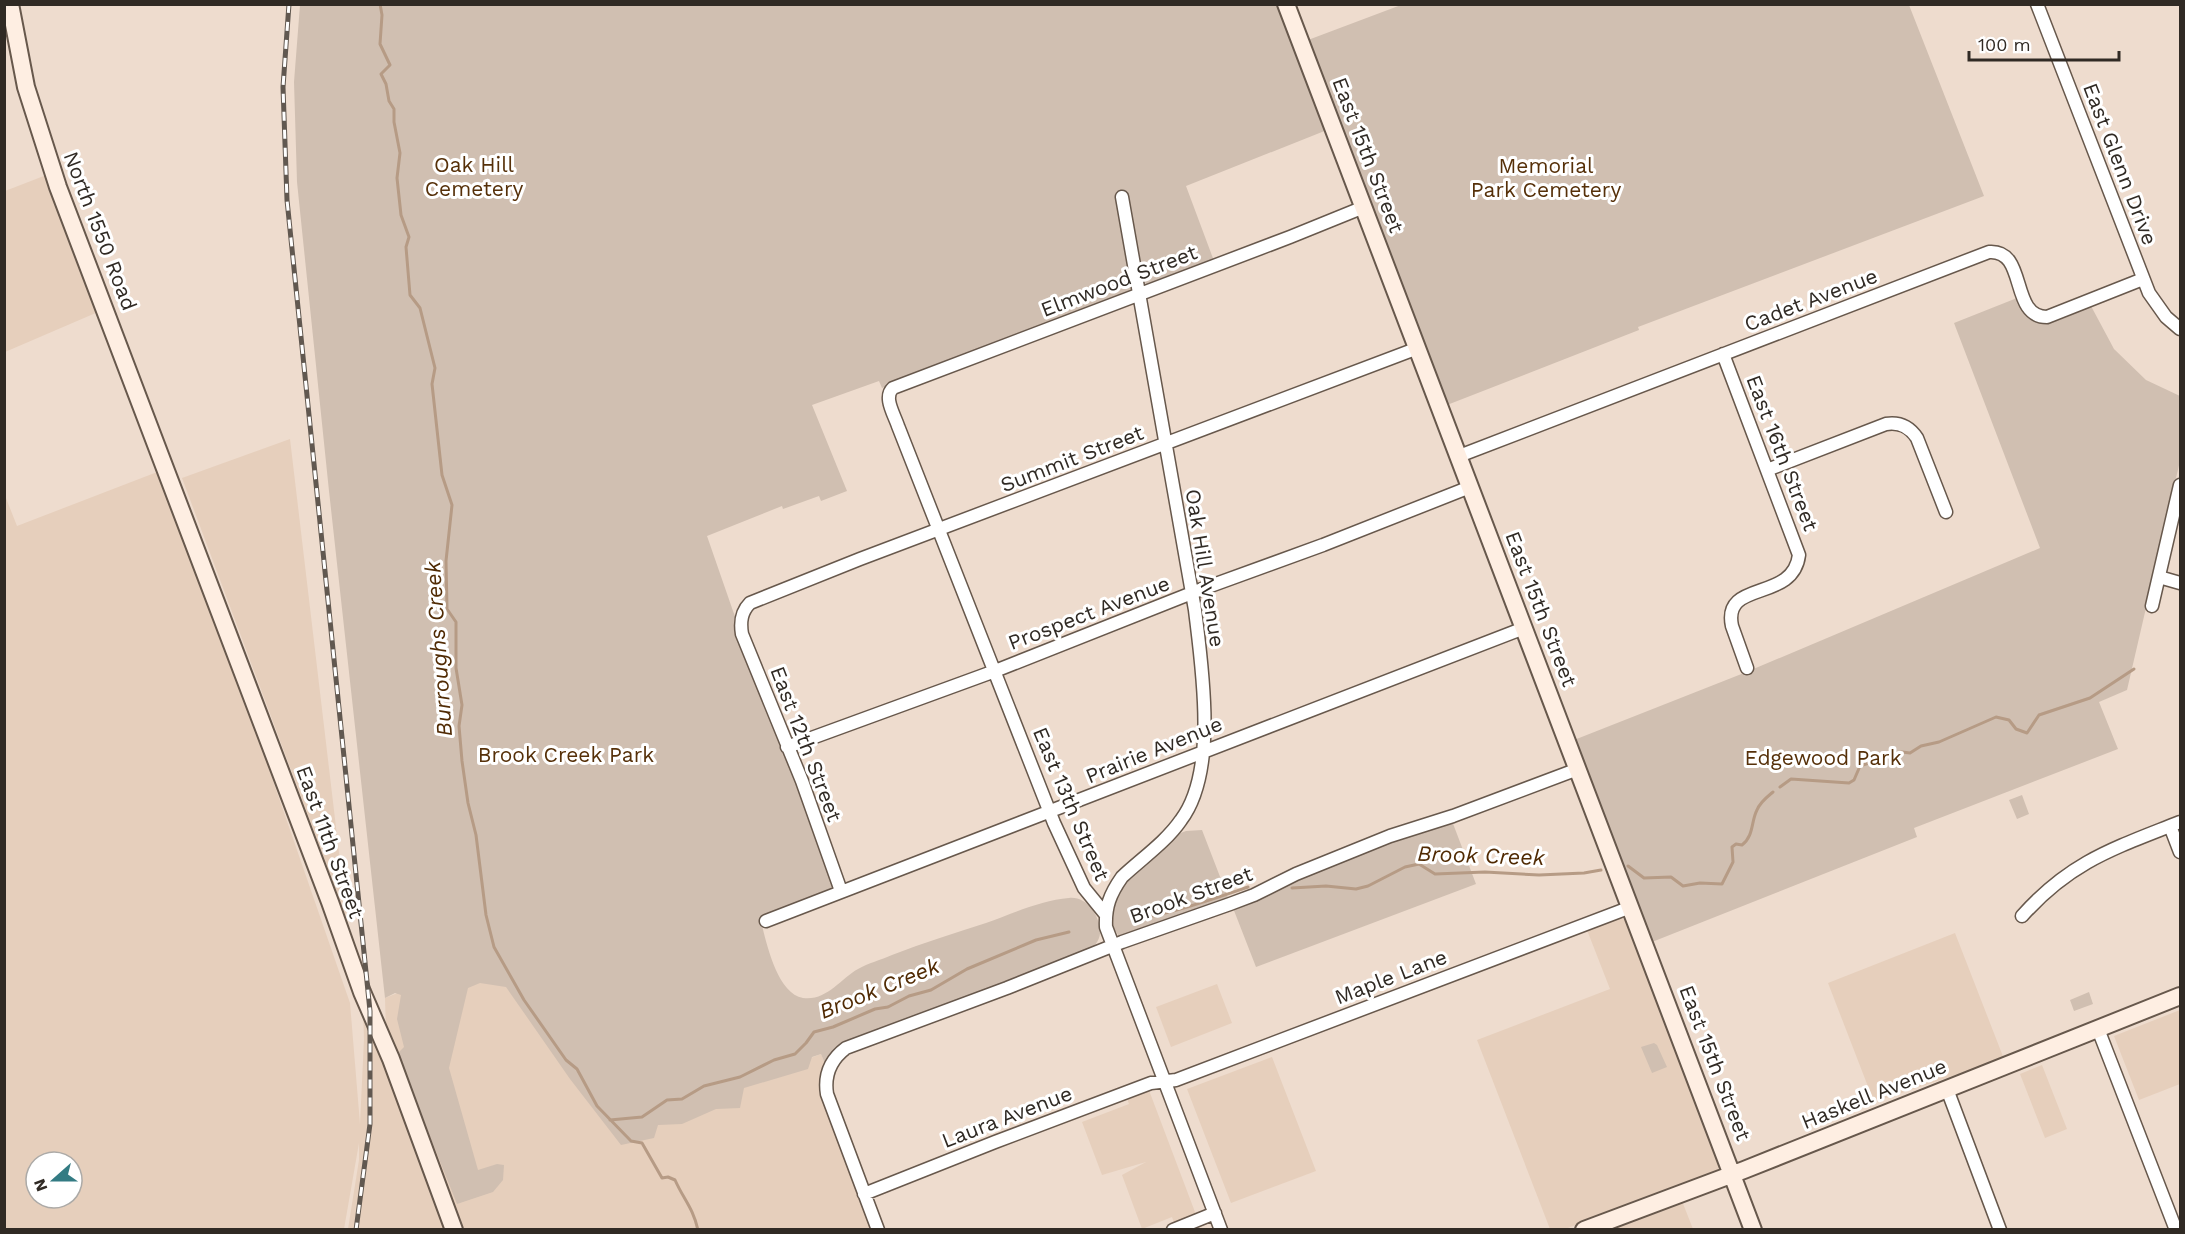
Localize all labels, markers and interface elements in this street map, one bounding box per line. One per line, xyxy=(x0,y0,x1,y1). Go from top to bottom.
scale bar xyxy=(1969,24,2119,62)
text: 100 m xyxy=(1978,34,2031,55)
street label: East 15th Street xyxy=(1327,74,1410,236)
street label: East Glenn Drive xyxy=(2078,79,2163,248)
street label: North 1550 Road xyxy=(59,148,142,314)
park label: Oak Hill Cemetery xyxy=(425,152,523,201)
park label: Memorial Park Cemetery xyxy=(1471,153,1621,202)
street label: Elmwood Street xyxy=(1037,239,1201,322)
street label: Cadet Avenue xyxy=(1741,263,1881,336)
street label: East 16th Street xyxy=(1741,371,1824,535)
street label: Summit Street xyxy=(997,420,1147,497)
street label: Oak Hill Avenue xyxy=(1181,487,1230,649)
street label: East 15th Street xyxy=(1500,528,1583,690)
water label: Burroughs Creek xyxy=(420,560,457,737)
street label: Prospect Avenue xyxy=(1004,570,1173,655)
street label: East 12th Street xyxy=(765,663,848,825)
street label: Prairie Avenue xyxy=(1082,711,1226,788)
street label: East 13th Street xyxy=(1028,723,1115,885)
park label: Brook Creek Park xyxy=(478,742,654,767)
park label: Edgewood Park xyxy=(1744,745,1902,770)
street label: East 11th Street xyxy=(291,762,370,922)
water label: Brook Creek xyxy=(1417,841,1546,870)
street label: Brook Street xyxy=(1126,861,1256,928)
street label: Maple Lane xyxy=(1331,944,1450,1009)
water label: Brook Creek xyxy=(815,953,944,1024)
street label: East 15th Street xyxy=(1674,982,1757,1144)
street label: Haskell Avenue xyxy=(1797,1053,1950,1134)
street label: Laura Avenue xyxy=(938,1080,1076,1153)
north arrow xyxy=(24,1150,84,1210)
text: N xyxy=(29,1176,51,1194)

